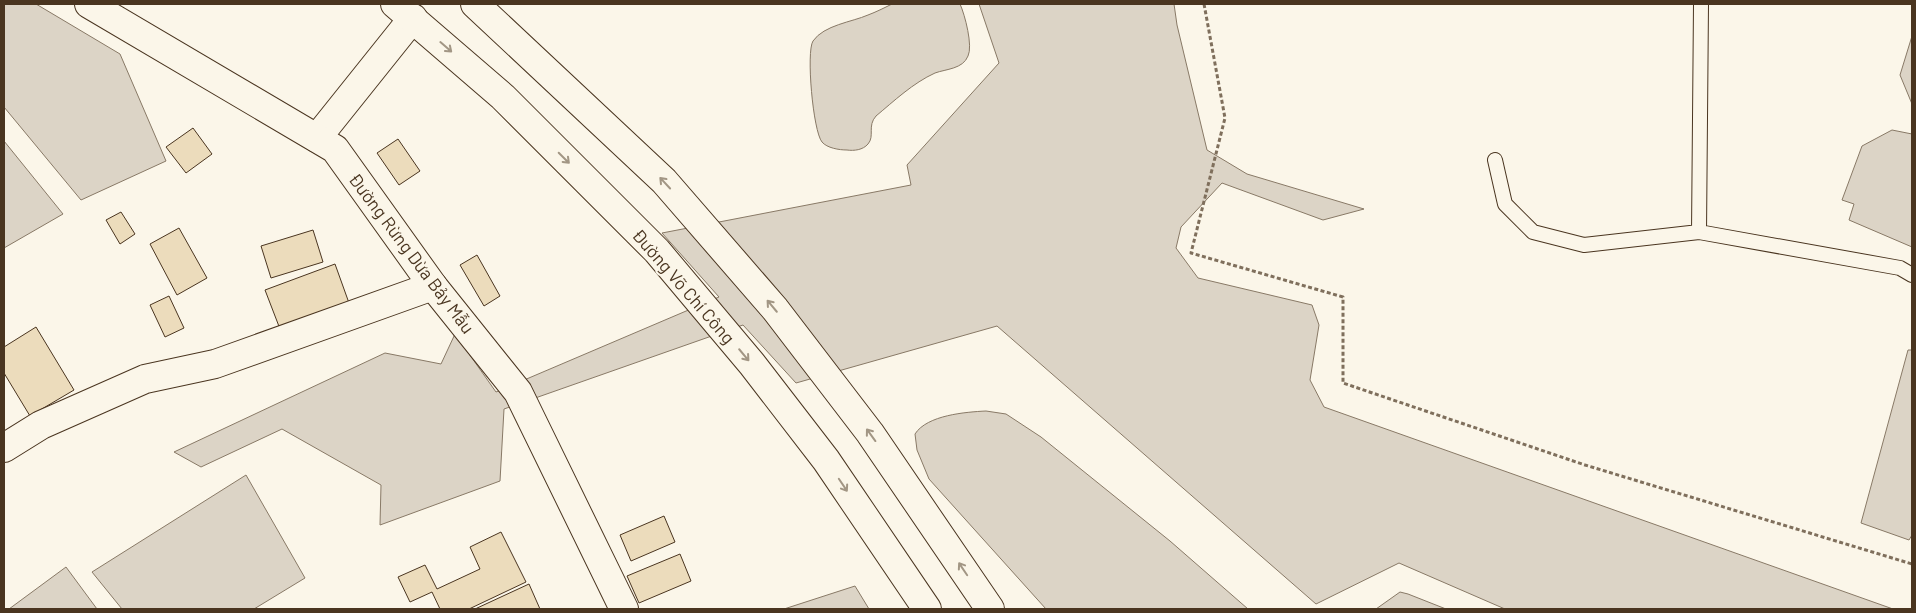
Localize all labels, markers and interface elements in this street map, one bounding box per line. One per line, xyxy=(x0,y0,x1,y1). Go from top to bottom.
one-way arrow xyxy=(439,41,452,53)
one-way arrow xyxy=(558,152,570,164)
street label: Đường Rừng Dừa Bảy Mẫu xyxy=(344,168,480,338)
one-way arrow xyxy=(659,177,671,190)
street label: Đường Võ Chí Công xyxy=(628,224,740,348)
one-way arrow xyxy=(766,300,777,313)
one-way arrow xyxy=(739,349,750,362)
one-way arrow xyxy=(866,428,876,442)
one-way arrow xyxy=(838,477,848,491)
one-way arrow xyxy=(958,562,968,576)

